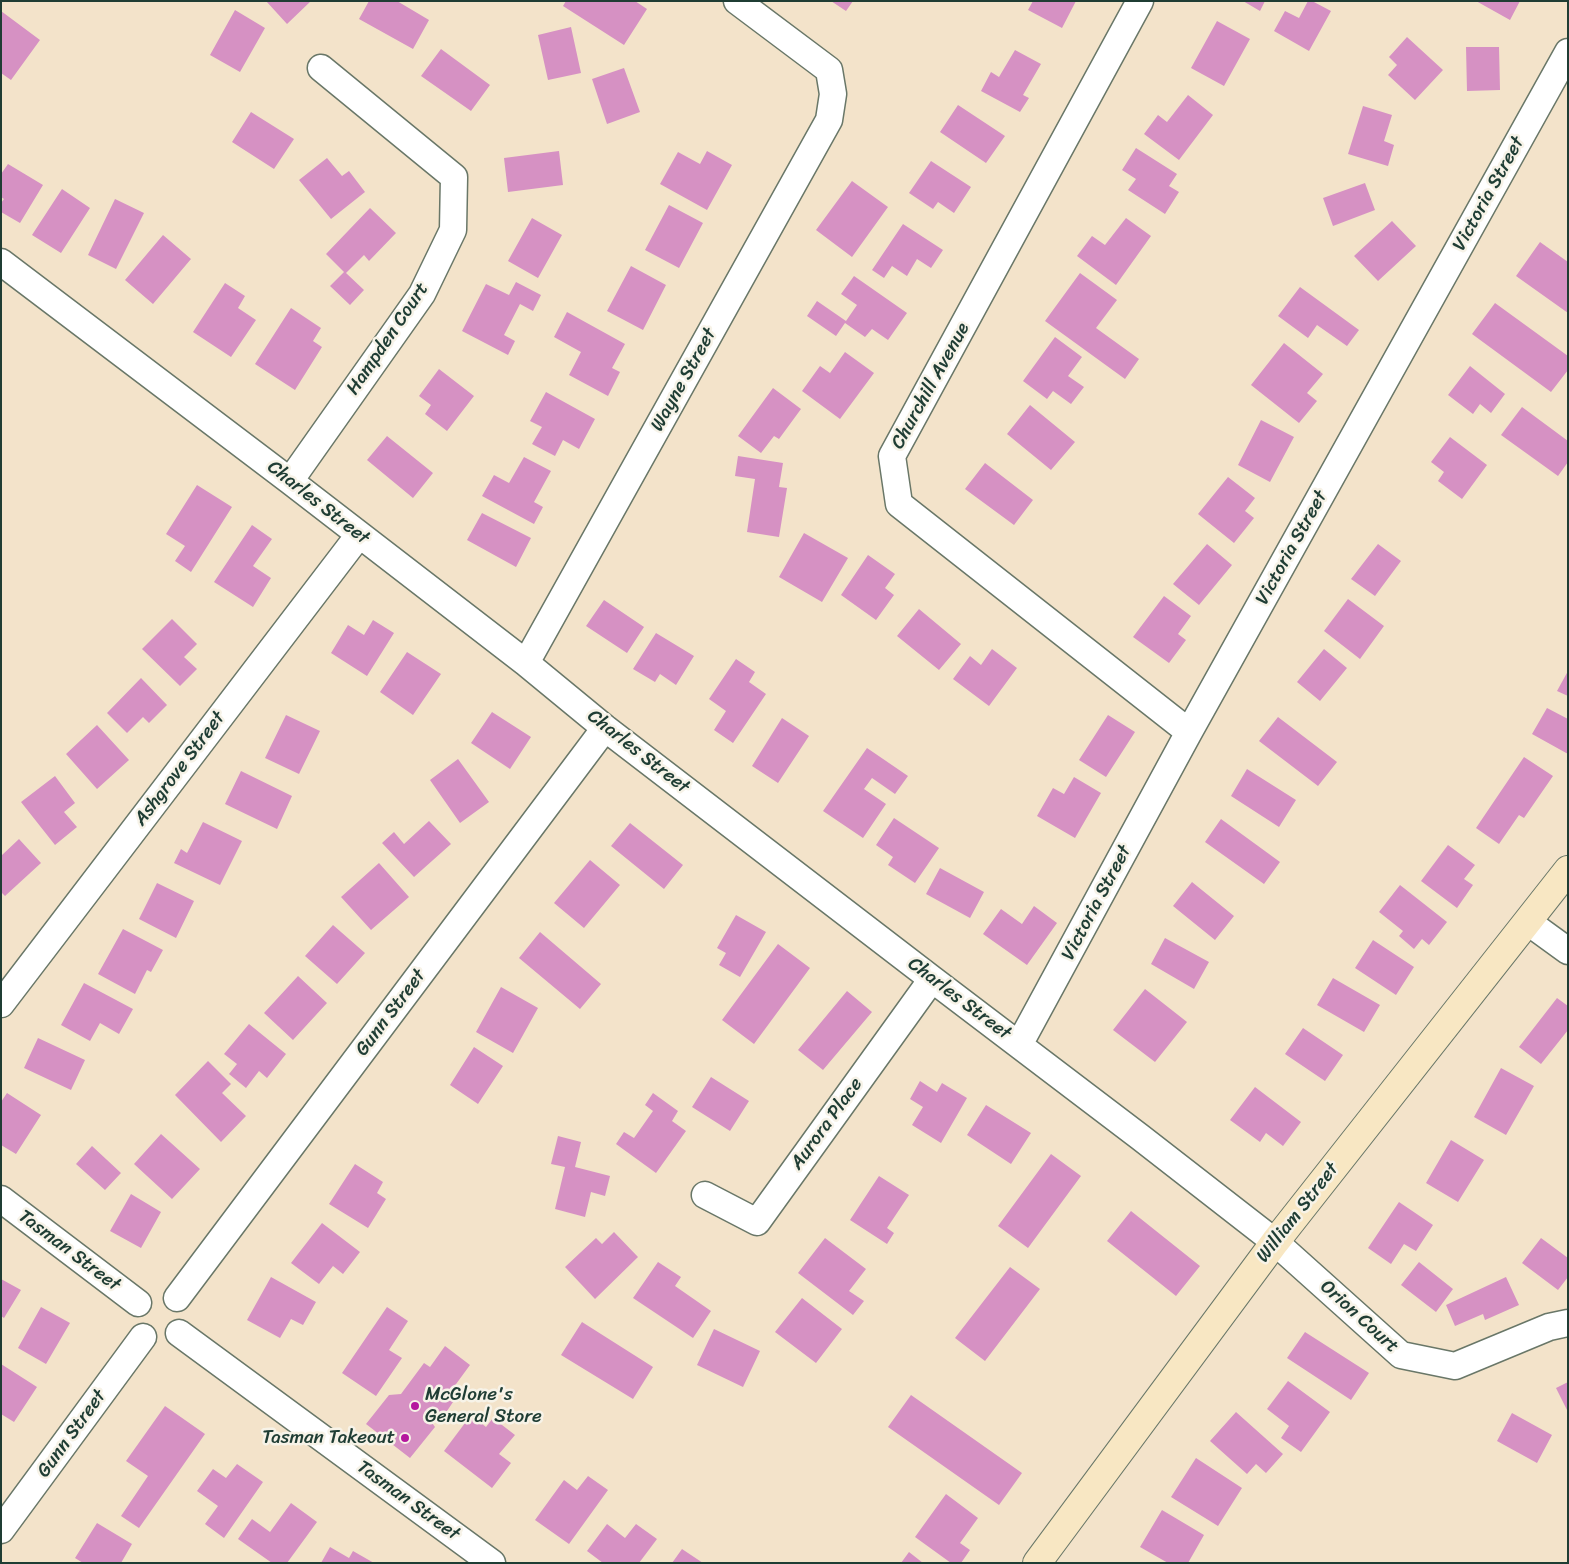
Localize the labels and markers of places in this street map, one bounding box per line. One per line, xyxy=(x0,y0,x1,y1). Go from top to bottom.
place label: McGlone's General Store xyxy=(425,1384,542,1428)
marker: McGlone's General Store xyxy=(409,1400,421,1412)
place label: Tasman Takeout xyxy=(262,1427,395,1449)
marker: Tasman Takeout xyxy=(399,1432,411,1444)

